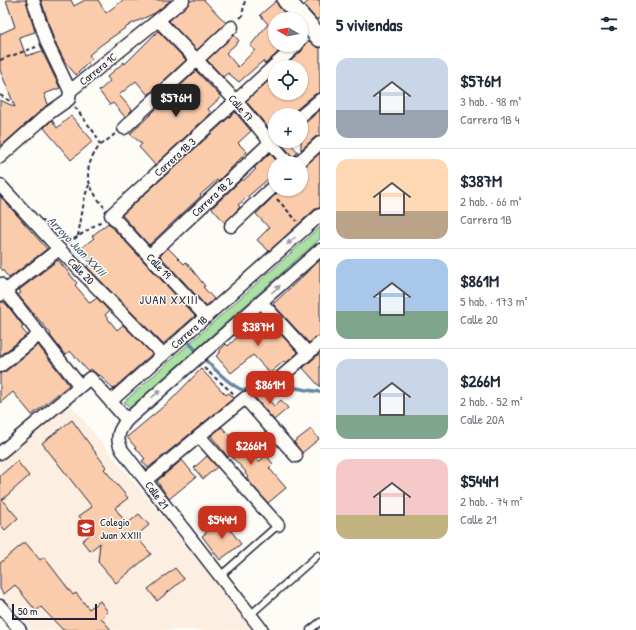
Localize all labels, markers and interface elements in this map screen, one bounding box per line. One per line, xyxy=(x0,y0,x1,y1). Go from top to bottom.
north arrow xyxy=(268,12,308,52)
map controls xyxy=(268,12,308,196)
text: 5 viviendas xyxy=(336,13,403,36)
icon: filters xyxy=(598,13,620,35)
street label: Carrera 1C xyxy=(76,50,120,88)
button: locate xyxy=(268,60,308,100)
text: $576M xyxy=(460,69,501,92)
icon: home xyxy=(368,74,416,122)
pin: $576M xyxy=(148,84,204,118)
text: $576M xyxy=(160,88,192,106)
street label: Calle 17 xyxy=(225,92,257,124)
text: 3 hab. · 98 m² xyxy=(460,92,521,110)
button: + xyxy=(268,108,308,148)
text: Carrera 1B 4 xyxy=(460,110,520,128)
street label: Carrera 1B 3 xyxy=(151,135,199,179)
button: − xyxy=(268,156,308,196)
text: $387M xyxy=(460,169,502,192)
street label: Carrera 1B 2 xyxy=(188,174,236,220)
icon: home xyxy=(368,175,416,223)
text: 2 hab. · 66 m² xyxy=(460,192,522,210)
text: Carrera 1B xyxy=(460,210,512,228)
water label: Arroyo Juan XXIII xyxy=(44,212,111,281)
one-way arrow xyxy=(286,236,296,246)
street label: Calle 19 xyxy=(144,250,174,282)
street label: Calle 20 xyxy=(65,255,97,287)
text: $861M xyxy=(460,269,499,292)
icon: home xyxy=(368,275,416,323)
one-way arrow xyxy=(270,284,281,293)
district label: JUAN XXIII xyxy=(140,291,198,308)
text: 5 hab. · 173 m² xyxy=(460,292,528,310)
text: Calle 20 xyxy=(460,310,498,328)
street label: Carrera 1B xyxy=(168,312,210,352)
pin: $387M xyxy=(230,313,286,347)
text: $387M xyxy=(242,317,274,335)
text: $266M xyxy=(460,369,500,392)
pin: $861M xyxy=(242,371,298,405)
text: $861M xyxy=(255,375,285,393)
icon: home xyxy=(368,375,416,423)
one-way arrow xyxy=(151,389,161,399)
text: 2 hab. · 52 m² xyxy=(460,392,523,410)
text: Calle 20A xyxy=(460,410,504,428)
pin: $266M xyxy=(223,432,279,466)
text: $266M xyxy=(236,436,266,454)
text: $544M xyxy=(460,469,499,492)
icon: home xyxy=(368,475,416,523)
street label: Calle 21 xyxy=(142,478,172,512)
text: 2 hab. · 74 m² xyxy=(460,492,522,510)
pin: $544M xyxy=(194,506,250,540)
text: $544M xyxy=(207,510,237,528)
text: Calle 21 xyxy=(460,510,497,528)
place label: Colegio Juan XXIII xyxy=(100,515,141,542)
school or university icon: Colegio Juan XXIII xyxy=(75,517,97,539)
scale bar xyxy=(12,602,97,621)
text: 50 m xyxy=(18,604,38,618)

